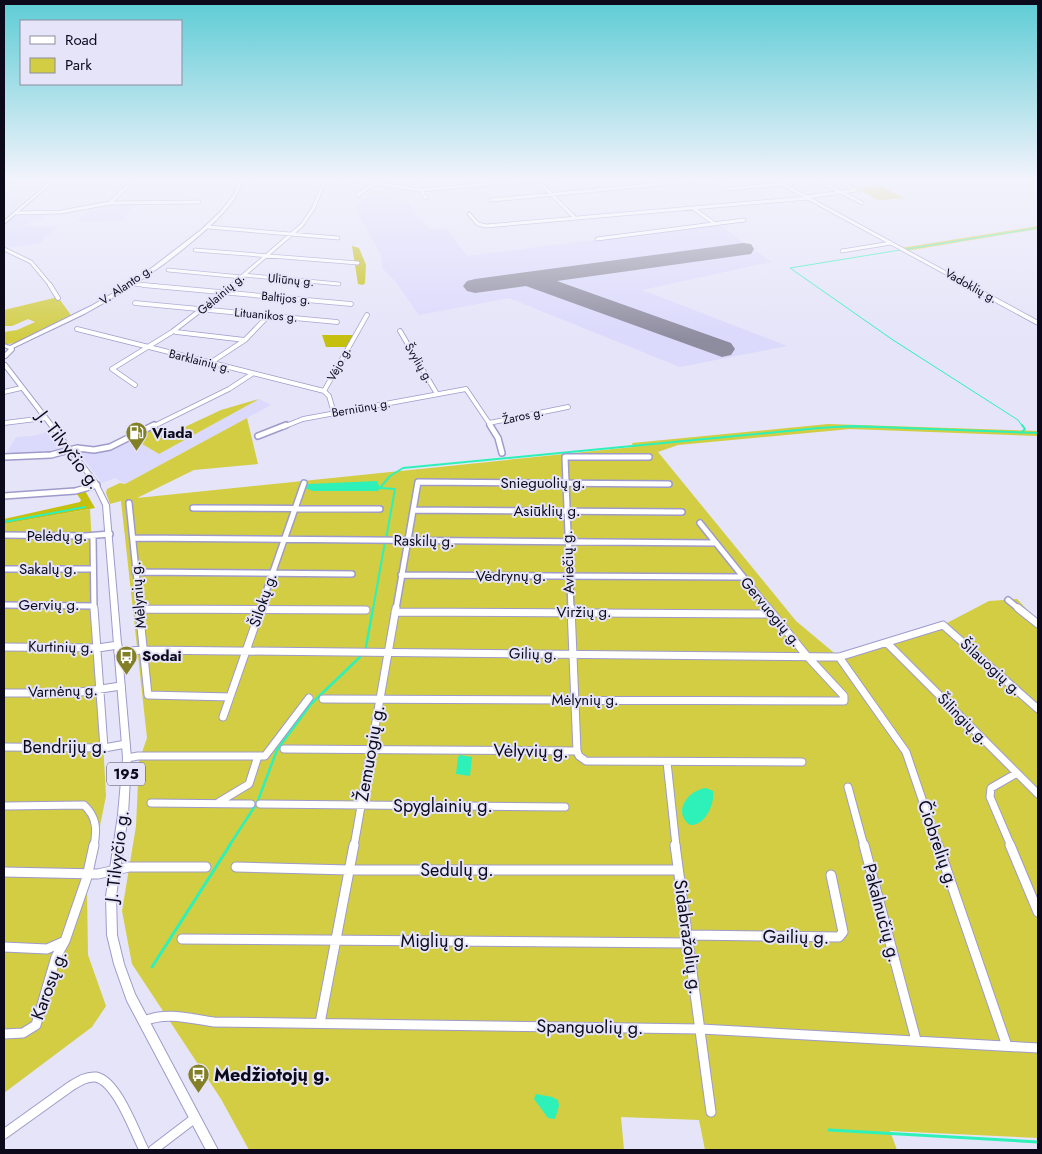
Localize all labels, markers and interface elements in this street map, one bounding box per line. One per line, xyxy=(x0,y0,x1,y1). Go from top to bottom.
legend xyxy=(20,20,182,85)
text: Road xyxy=(65,29,97,51)
text: Park xyxy=(65,54,92,76)
street label: V. Alanto g. xyxy=(96,261,156,309)
street label: Vadoklių g. xyxy=(942,264,1000,308)
street label: Gėlainių g. xyxy=(193,269,249,319)
street label: Uliūnų g. xyxy=(267,269,315,291)
street label: Baltijos g. xyxy=(260,287,312,309)
street label: Lituanikos g. xyxy=(234,303,298,327)
street label: Švylių g. xyxy=(400,340,438,386)
street label: Vėjo g. xyxy=(322,344,356,384)
street label: Barklainių g. xyxy=(167,345,233,377)
street label: Berniūnų g. xyxy=(330,394,392,422)
street label: Žaros g. xyxy=(501,403,545,429)
street label: J. Tilvyčio g. xyxy=(30,404,107,495)
fuel station icon: Viada xyxy=(124,421,148,452)
place label: Viada xyxy=(151,422,193,444)
street label: Snieguolių g. xyxy=(500,472,586,494)
street label: Asiūklių g. xyxy=(513,500,581,522)
street label: Pelėdų g. xyxy=(27,525,87,547)
street label: Raskilų g. xyxy=(393,529,455,553)
street label: Aviečių g. xyxy=(556,530,580,594)
street label: Sakalų g. xyxy=(19,558,77,580)
street label: Mėlynių g. xyxy=(124,561,152,629)
street label: Vėdrynų g. xyxy=(476,565,546,587)
street label: Šilokų g. xyxy=(244,570,282,630)
street label: Gervuogių g. xyxy=(735,572,807,652)
street label: Gervių g. xyxy=(19,594,79,616)
street label: Viržių g. xyxy=(556,601,612,623)
street label: Šilauogių g. xyxy=(955,633,1027,701)
street label: Kurtinių g. xyxy=(28,635,94,659)
street label: Gilių g. xyxy=(509,643,557,665)
bus stop icon: Sodai xyxy=(114,644,138,675)
place label: Sodai xyxy=(142,645,182,667)
street label: Varnėnų g. xyxy=(28,679,98,703)
street label: Šilingių g. xyxy=(932,688,994,750)
street label: Mėlynių g. xyxy=(551,689,619,711)
street label: Žemuogių g. xyxy=(349,703,391,803)
street label: Bendrijų g. xyxy=(23,734,107,760)
street label: Vėlyvių g. xyxy=(493,737,569,765)
road number: 195 xyxy=(107,762,145,786)
street label: Spyglainių g. xyxy=(393,793,493,819)
street label: Čiobrelių g. xyxy=(911,796,965,892)
street label: J. Tilvyčio g. xyxy=(98,808,136,906)
street label: Sedulų g. xyxy=(420,857,494,883)
street label: Pakalnučių g. xyxy=(856,861,908,965)
street label: Sidabražolių g. xyxy=(667,878,709,996)
street label: Gailių g. xyxy=(762,923,830,951)
street label: Miglių g. xyxy=(401,928,469,954)
street label: Karosų g. xyxy=(24,947,74,1023)
street label: Spanguolių g. xyxy=(536,1013,644,1041)
place label: Medžiotojų g. xyxy=(214,1062,330,1088)
bus stop icon: Medžiotojų g. xyxy=(186,1063,210,1094)

